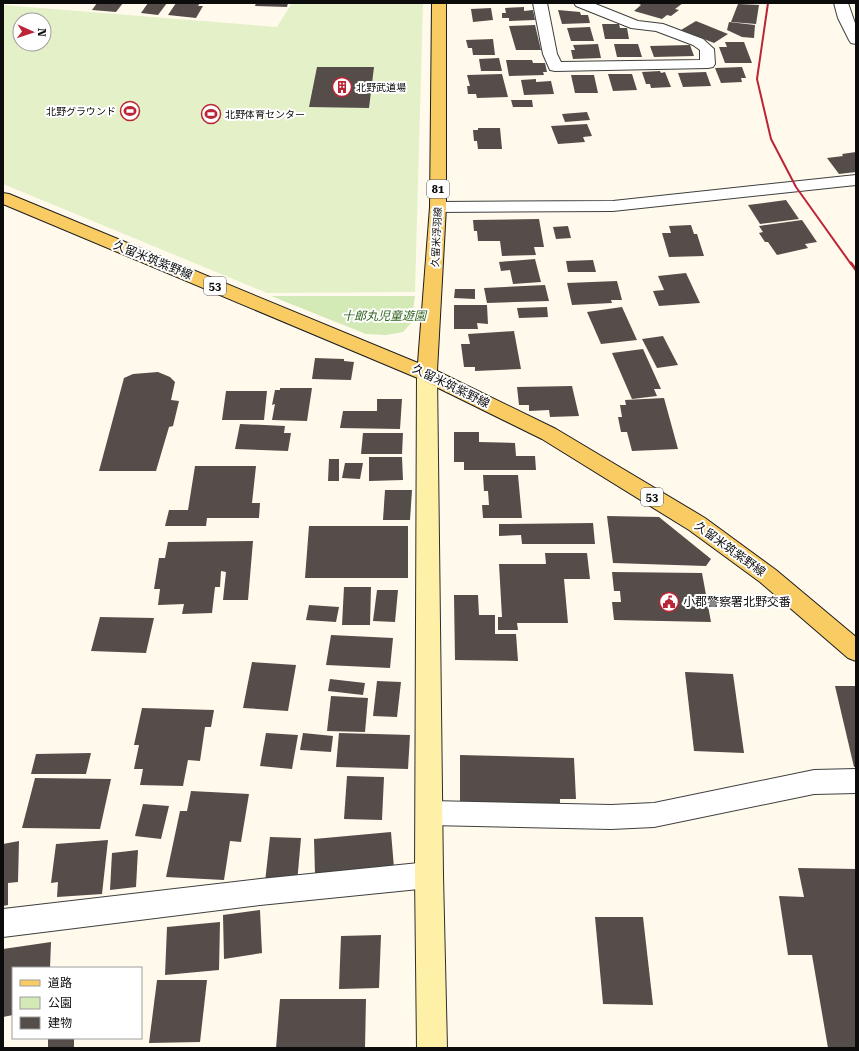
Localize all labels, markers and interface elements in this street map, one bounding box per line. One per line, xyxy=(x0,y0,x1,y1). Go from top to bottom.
north arrow xyxy=(12,12,52,52)
text: N xyxy=(35,28,48,38)
building icon: 北野武道場 xyxy=(331,76,353,98)
place label: 北野武道場 xyxy=(356,82,406,93)
sports icon: 北野グラウンド xyxy=(119,100,141,122)
sports icon: 北野体育センター xyxy=(200,103,222,125)
place label: 北野グラウンド xyxy=(46,106,116,117)
place label: 北野体育センター xyxy=(225,109,305,120)
road number: 81 xyxy=(427,180,449,198)
street label: 久留米浮羽線 xyxy=(429,207,444,267)
street label: 久留米筑紫野線 xyxy=(111,238,195,282)
road number: 53 xyxy=(204,277,226,295)
park label: 十郎丸児童遊園 xyxy=(342,309,428,323)
street label: 久留米筑紫野線 xyxy=(410,361,492,411)
road number: 53 xyxy=(641,488,663,506)
street label: 久留米筑紫野線 xyxy=(692,519,768,579)
public building icon: 小郡警察署北野交番 xyxy=(658,591,680,613)
place label: 小郡警察署北野交番 xyxy=(683,595,791,609)
legend xyxy=(12,967,142,1039)
text: 道路 xyxy=(48,976,72,990)
text: 公園 xyxy=(48,996,72,1010)
text: 建物 xyxy=(48,1016,72,1030)

